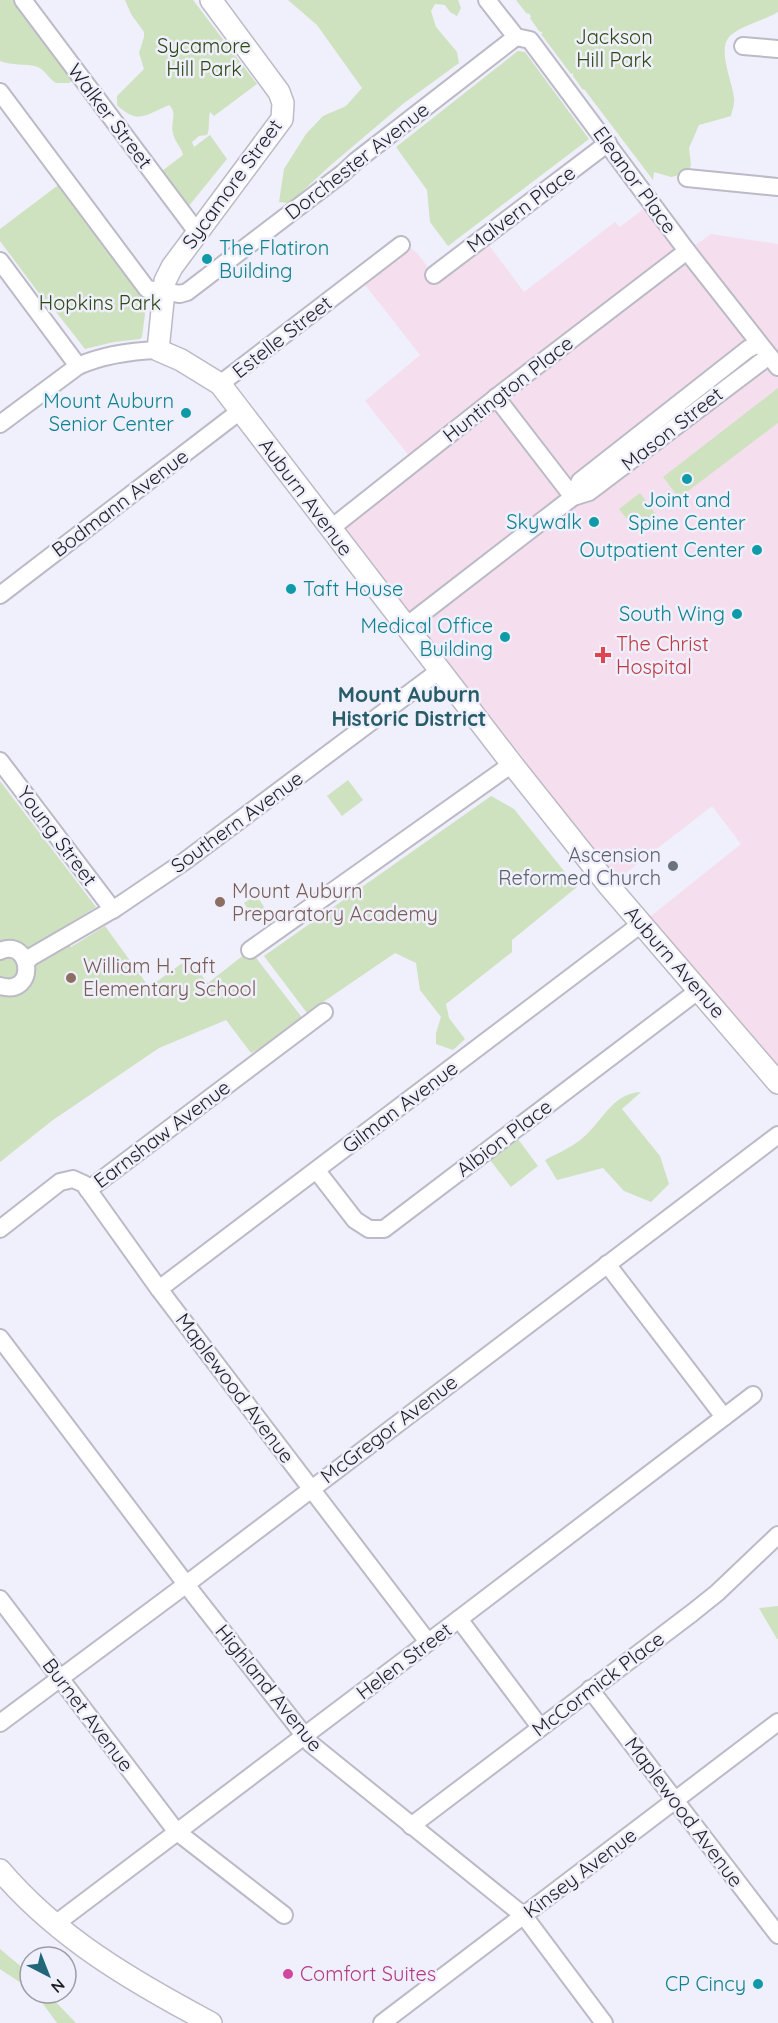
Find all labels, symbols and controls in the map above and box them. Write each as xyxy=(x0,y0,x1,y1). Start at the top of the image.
park label: Jackson Hill Park xyxy=(575,24,653,72)
park label: Sycamore Hill Park xyxy=(157,33,251,81)
street label: Walker Street xyxy=(63,58,158,173)
street label: Dorchester Avenue xyxy=(280,97,434,225)
street label: Sycamore Street xyxy=(176,114,287,253)
street label: Eleanor Place xyxy=(588,121,683,238)
street label: Malvern Place xyxy=(461,160,580,258)
place label: The Flatiron Building xyxy=(219,235,329,283)
marker: The Flatiron Building xyxy=(200,252,214,266)
park label: Hopkins Park xyxy=(39,290,161,315)
street label: Estelle Street xyxy=(227,290,337,383)
street label: Huntington Place xyxy=(438,330,578,447)
street label: Mason Street xyxy=(616,381,728,476)
place label: Mount Auburn Senior Center xyxy=(43,388,174,436)
marker: Mount Auburn Senior Center xyxy=(179,406,193,420)
street label: Auburn Avenue xyxy=(254,433,359,560)
street label: Bodmann Avenue xyxy=(46,443,193,562)
marker: Joint and Spine Center xyxy=(680,472,694,486)
place label: Joint and Spine Center xyxy=(628,487,746,535)
place label: Skywalk xyxy=(506,509,582,534)
marker: Skywalk xyxy=(587,515,601,529)
place label: Outpatient Center xyxy=(580,537,745,562)
marker: Outpatient Center xyxy=(750,543,764,557)
place label: Taft House xyxy=(303,576,403,601)
marker: Taft House xyxy=(284,582,298,596)
place label: South Wing xyxy=(619,601,725,626)
marker: South Wing xyxy=(730,607,744,621)
place label: Medical Office Building xyxy=(361,613,493,661)
marker: Medical Office Building xyxy=(498,630,512,644)
place label: The Christ Hospital xyxy=(616,631,709,679)
marker: The Christ Hospital xyxy=(594,646,612,664)
district label: Mount Auburn Historic District xyxy=(332,681,486,731)
street label: Southern Avenue xyxy=(166,765,308,878)
street label: Young Street xyxy=(12,781,103,891)
place label: Ascension Reformed Church xyxy=(498,842,661,890)
marker: Ascension Reformed Church xyxy=(666,859,680,873)
place label: Mount Auburn Preparatory Academy xyxy=(232,878,438,926)
marker: Mount Auburn Preparatory Academy xyxy=(213,895,227,909)
street label: Auburn Avenue xyxy=(620,900,731,1023)
place label: William H. Taft Elementary School xyxy=(83,953,256,1001)
marker: William H. Taft Elementary School xyxy=(64,971,78,985)
street label: Gilman Avenue xyxy=(337,1055,463,1158)
street label: Earnshaw Avenue xyxy=(89,1074,235,1193)
street label: Albion Place xyxy=(451,1094,556,1182)
street label: Maplewood Avenue xyxy=(171,1308,300,1468)
street label: McGregor Avenue xyxy=(315,1369,462,1488)
street label: Helen Street xyxy=(351,1616,457,1705)
street label: Highland Avenue xyxy=(210,1619,328,1756)
street label: McCormick Place xyxy=(527,1626,669,1741)
street label: Burnet Avenue xyxy=(38,1653,139,1776)
street label: Maplewood Avenue xyxy=(620,1732,749,1892)
street label: Kinsey Avenue xyxy=(518,1822,641,1923)
north arrow xyxy=(18,1945,78,2005)
place label: Comfort Suites xyxy=(300,1961,436,1986)
marker: Comfort Suites xyxy=(281,1967,295,1981)
place label: CP Cincy xyxy=(665,1971,746,1996)
text: N xyxy=(47,1975,69,1998)
marker: CP Cincy xyxy=(751,1977,765,1991)

